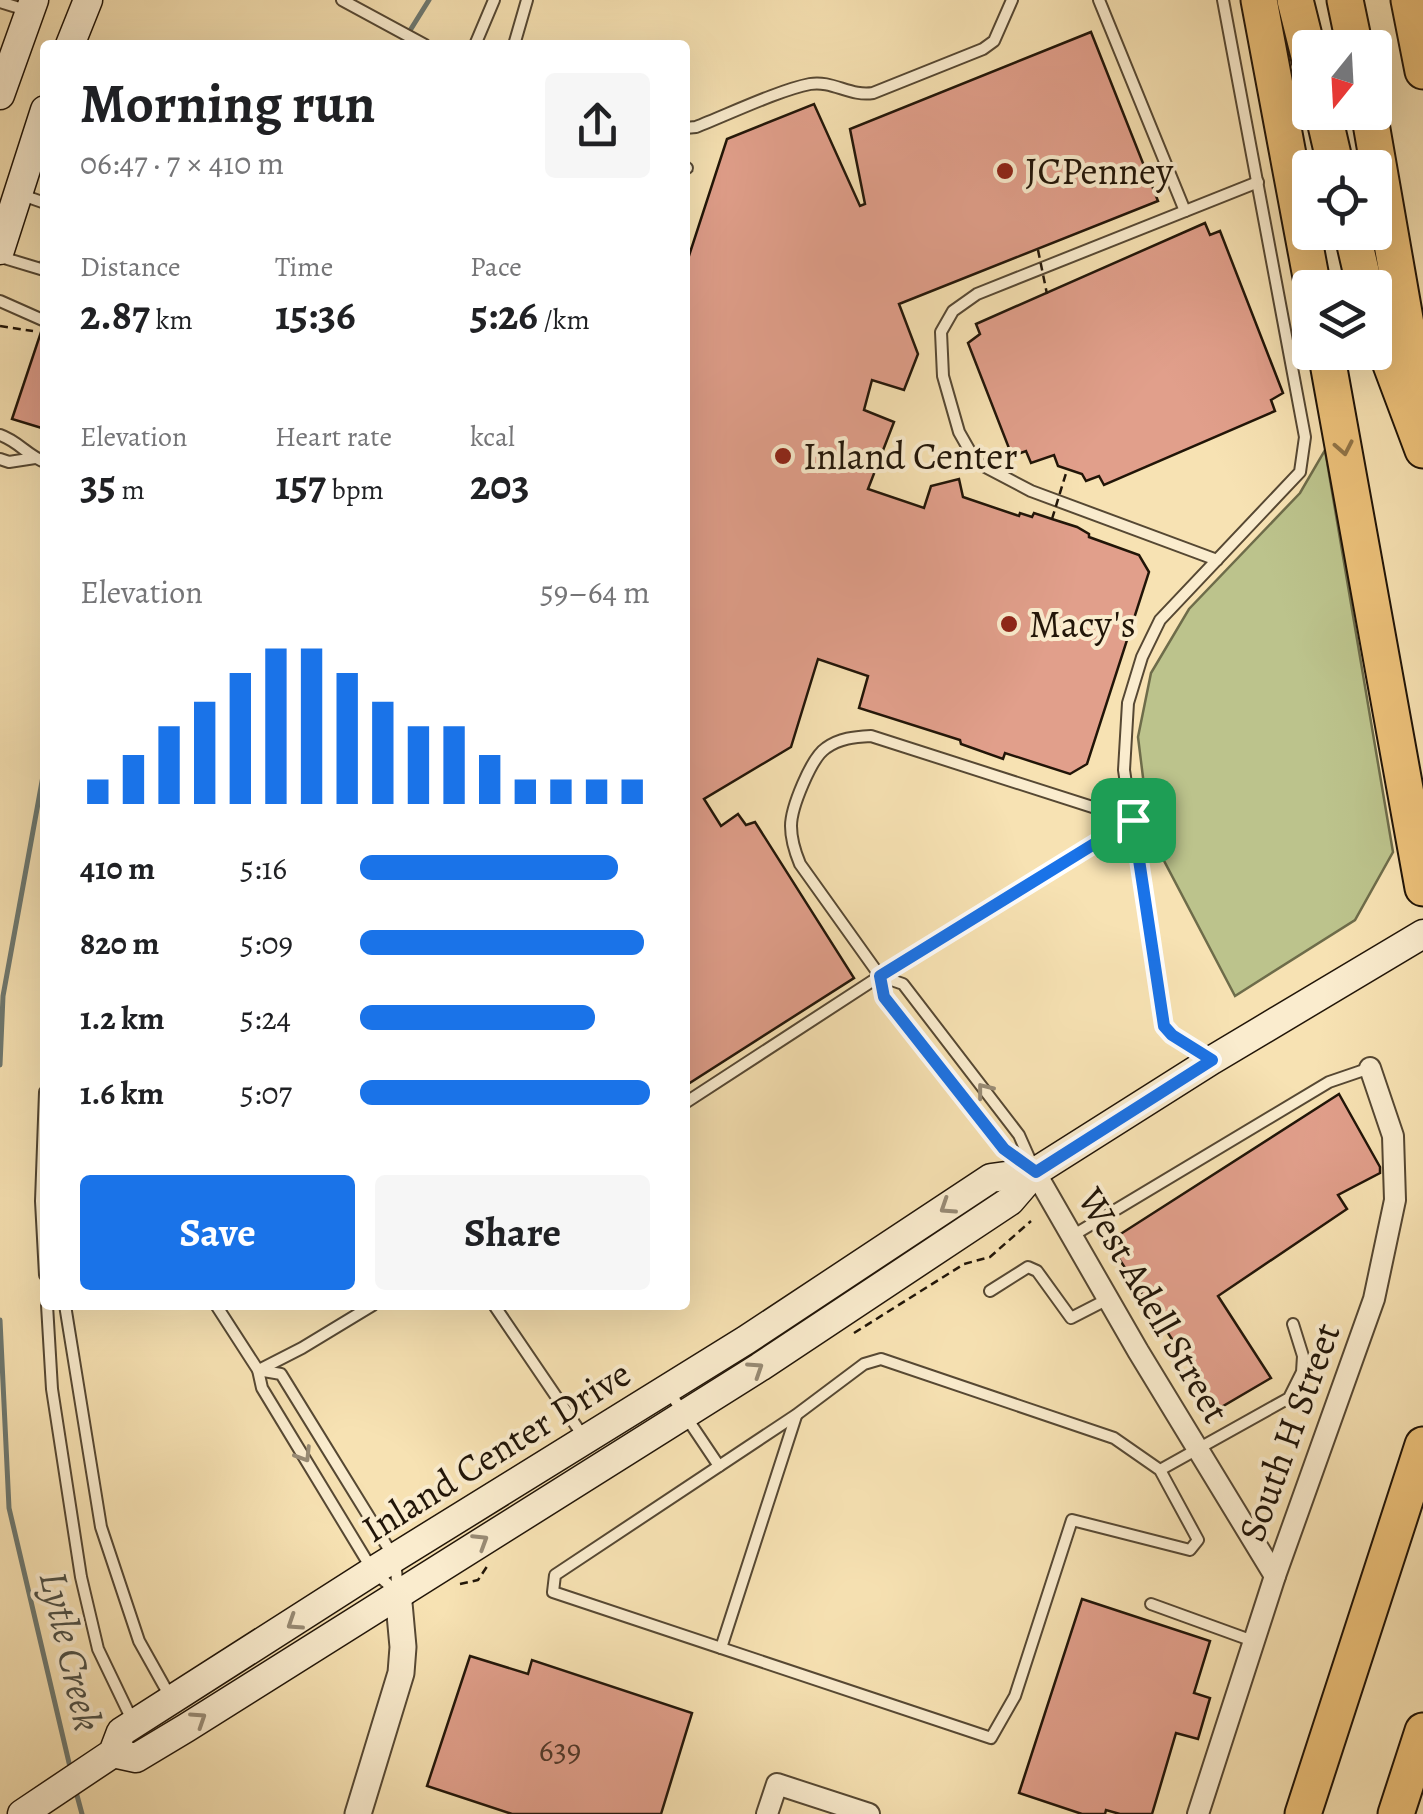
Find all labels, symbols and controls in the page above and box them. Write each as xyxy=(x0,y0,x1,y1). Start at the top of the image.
north arrow xyxy=(1292,30,1392,130)
map controls xyxy=(1292,30,1392,370)
text: Morning run xyxy=(80,66,375,141)
button: share xyxy=(545,73,650,178)
text: 06:47 · 7 × 410 m xyxy=(80,141,284,185)
place label: JCPenney xyxy=(1025,145,1174,197)
button: locate xyxy=(1292,150,1392,250)
marker: JCPenney xyxy=(994,160,1016,182)
text: Distance xyxy=(80,248,180,286)
text: Time xyxy=(275,248,333,286)
text: Pace xyxy=(470,248,522,286)
button: layers xyxy=(1292,270,1392,370)
text: 2.87 xyxy=(80,286,150,343)
text: 15:36 xyxy=(275,286,356,343)
text: 5:26 xyxy=(470,286,538,343)
text: km xyxy=(150,301,193,339)
text: /km xyxy=(538,301,590,339)
text: Elevation xyxy=(80,418,187,456)
text: Heart rate xyxy=(275,418,392,456)
text: kcal xyxy=(470,418,515,456)
place label: Inland Center xyxy=(803,430,1018,482)
one-way arrow xyxy=(1333,440,1354,456)
marker: Inland Center xyxy=(772,445,794,467)
text: 35 xyxy=(80,456,116,513)
text: 157 xyxy=(275,456,326,513)
text: 203 xyxy=(470,456,529,513)
text: m xyxy=(116,471,145,509)
text: bpm xyxy=(326,471,384,509)
text: Elevation xyxy=(80,570,203,614)
text: 59–64 m xyxy=(540,570,650,614)
place label: Macy's xyxy=(1029,598,1136,650)
marker: Macy's xyxy=(998,613,1020,635)
pin xyxy=(1091,778,1176,863)
icon: arrive xyxy=(1106,793,1161,848)
text: 410 m xyxy=(80,846,155,890)
text: 5:16 xyxy=(240,846,287,890)
text: 820 m xyxy=(80,921,159,965)
text: 5:09 xyxy=(240,921,293,965)
text: 1.2 km xyxy=(80,996,165,1040)
text: 5:24 xyxy=(240,996,291,1040)
text: 1.6 km xyxy=(80,1071,164,1115)
text: 5:07 xyxy=(240,1071,292,1115)
one-way arrow xyxy=(979,1083,996,1101)
button: Save xyxy=(80,1175,355,1290)
button: Share xyxy=(375,1175,650,1290)
street label: West Adell Street xyxy=(1065,1177,1242,1432)
one-way arrow xyxy=(940,1195,958,1214)
street label: South H Street xyxy=(1225,1316,1353,1548)
street label: Inland Center Drive xyxy=(352,1347,640,1555)
one-way arrow xyxy=(746,1362,764,1381)
one-way arrow xyxy=(292,1444,311,1462)
one-way arrow xyxy=(470,1534,488,1553)
water label: Lytle Creek xyxy=(26,1566,116,1736)
one-way arrow xyxy=(287,1610,305,1629)
one-way arrow xyxy=(189,1713,207,1732)
house number: 639 xyxy=(539,1728,581,1772)

